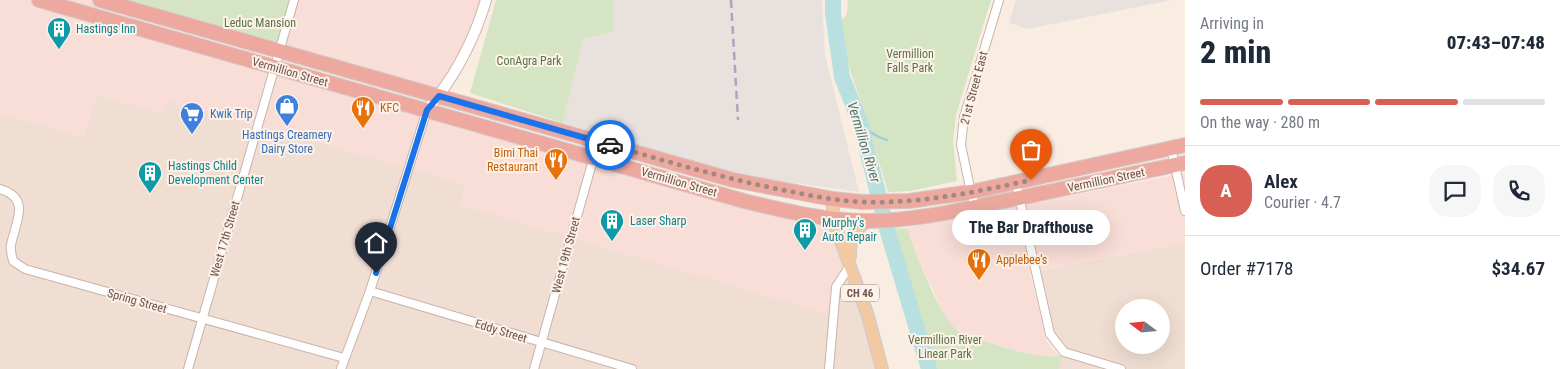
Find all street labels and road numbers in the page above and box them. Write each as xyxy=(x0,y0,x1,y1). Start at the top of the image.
street label: 21st Street East xyxy=(958,49,991,126)
street label: Vermillion Street xyxy=(250,54,330,90)
street label: Vermillion Street xyxy=(639,164,719,200)
street label: Vermillion Street xyxy=(1066,165,1146,195)
street label: West 17th Street xyxy=(207,199,243,279)
street label: West 19th Street xyxy=(549,215,583,295)
road number: CH 46 xyxy=(841,284,879,302)
street label: Spring Street xyxy=(106,286,169,316)
street label: Eddy Street xyxy=(473,316,529,346)

